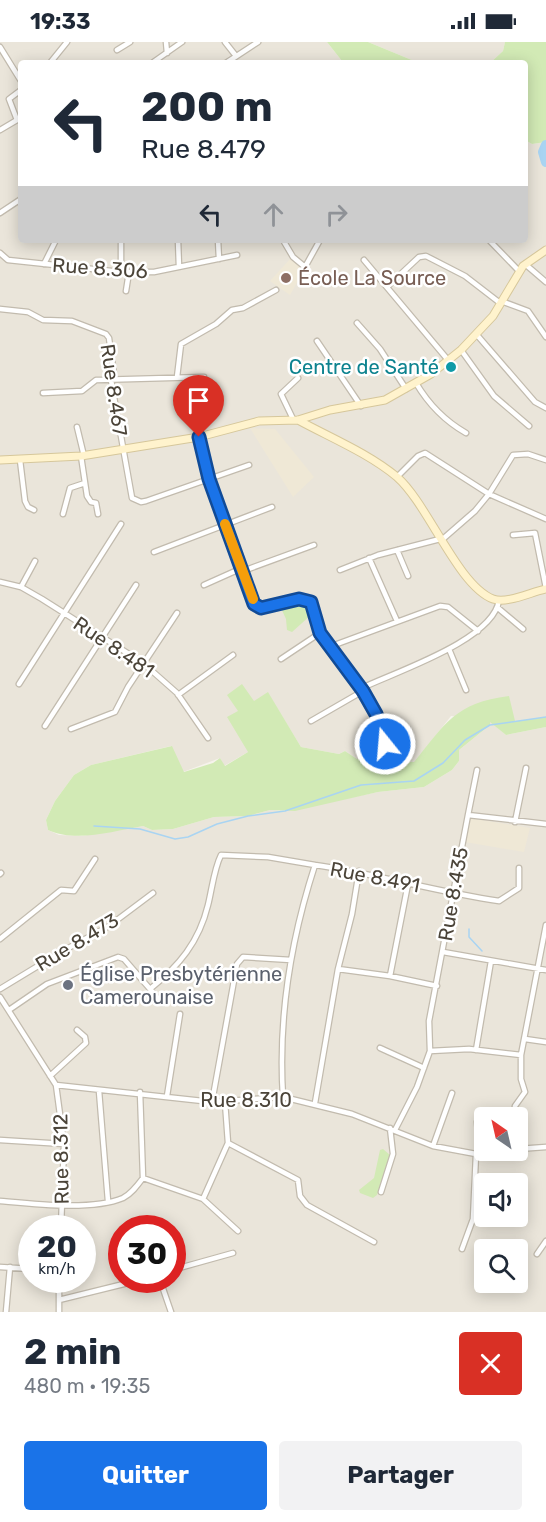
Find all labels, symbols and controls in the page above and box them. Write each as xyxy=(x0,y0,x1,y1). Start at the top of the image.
text: 19:33 xyxy=(30,8,90,35)
text: 200 m xyxy=(141,82,273,132)
icon: left xyxy=(42,84,120,162)
text: Rue 8.479 xyxy=(141,133,266,165)
icon: left xyxy=(194,198,227,231)
icon: ahead xyxy=(257,198,290,231)
icon: right xyxy=(320,198,353,231)
street label: Rue 8.306 xyxy=(51,253,149,283)
place label: École La Source xyxy=(298,266,446,290)
marker: École La Source xyxy=(279,271,293,285)
street label: Rue 8.467 xyxy=(96,342,132,438)
place label: Centre de Santé xyxy=(289,355,439,379)
marker: Centre de Santé xyxy=(444,360,458,374)
pin xyxy=(173,375,224,437)
icon: arrive xyxy=(182,384,215,417)
street label: Rue 8.481 xyxy=(69,611,159,683)
position arrow xyxy=(353,712,417,776)
street label: Rue 8.435 xyxy=(433,845,473,943)
street label: Rue 8.491 xyxy=(328,857,422,897)
street label: Rue 8.473 xyxy=(31,908,123,976)
place label: Église Presbytérienne Camerounaise xyxy=(80,962,282,1009)
marker: Église Presbytérienne Camerounaise xyxy=(61,978,75,992)
street label: Rue 8.310 xyxy=(200,1088,292,1112)
north arrow xyxy=(474,1107,528,1161)
map controls xyxy=(474,1107,528,1293)
street label: Rue 8.312 xyxy=(48,1113,74,1205)
button: sound xyxy=(474,1173,528,1227)
speed limit sign: 30 xyxy=(108,1215,186,1293)
text: 20 xyxy=(37,1229,77,1265)
button: search xyxy=(474,1239,528,1293)
text: km/h xyxy=(38,1260,76,1278)
text: 2 min xyxy=(24,1330,122,1373)
button: close xyxy=(459,1332,522,1395)
text: 480 m · 19:35 xyxy=(24,1374,150,1398)
button: Quitter xyxy=(24,1441,267,1510)
button: Partager xyxy=(279,1441,522,1510)

